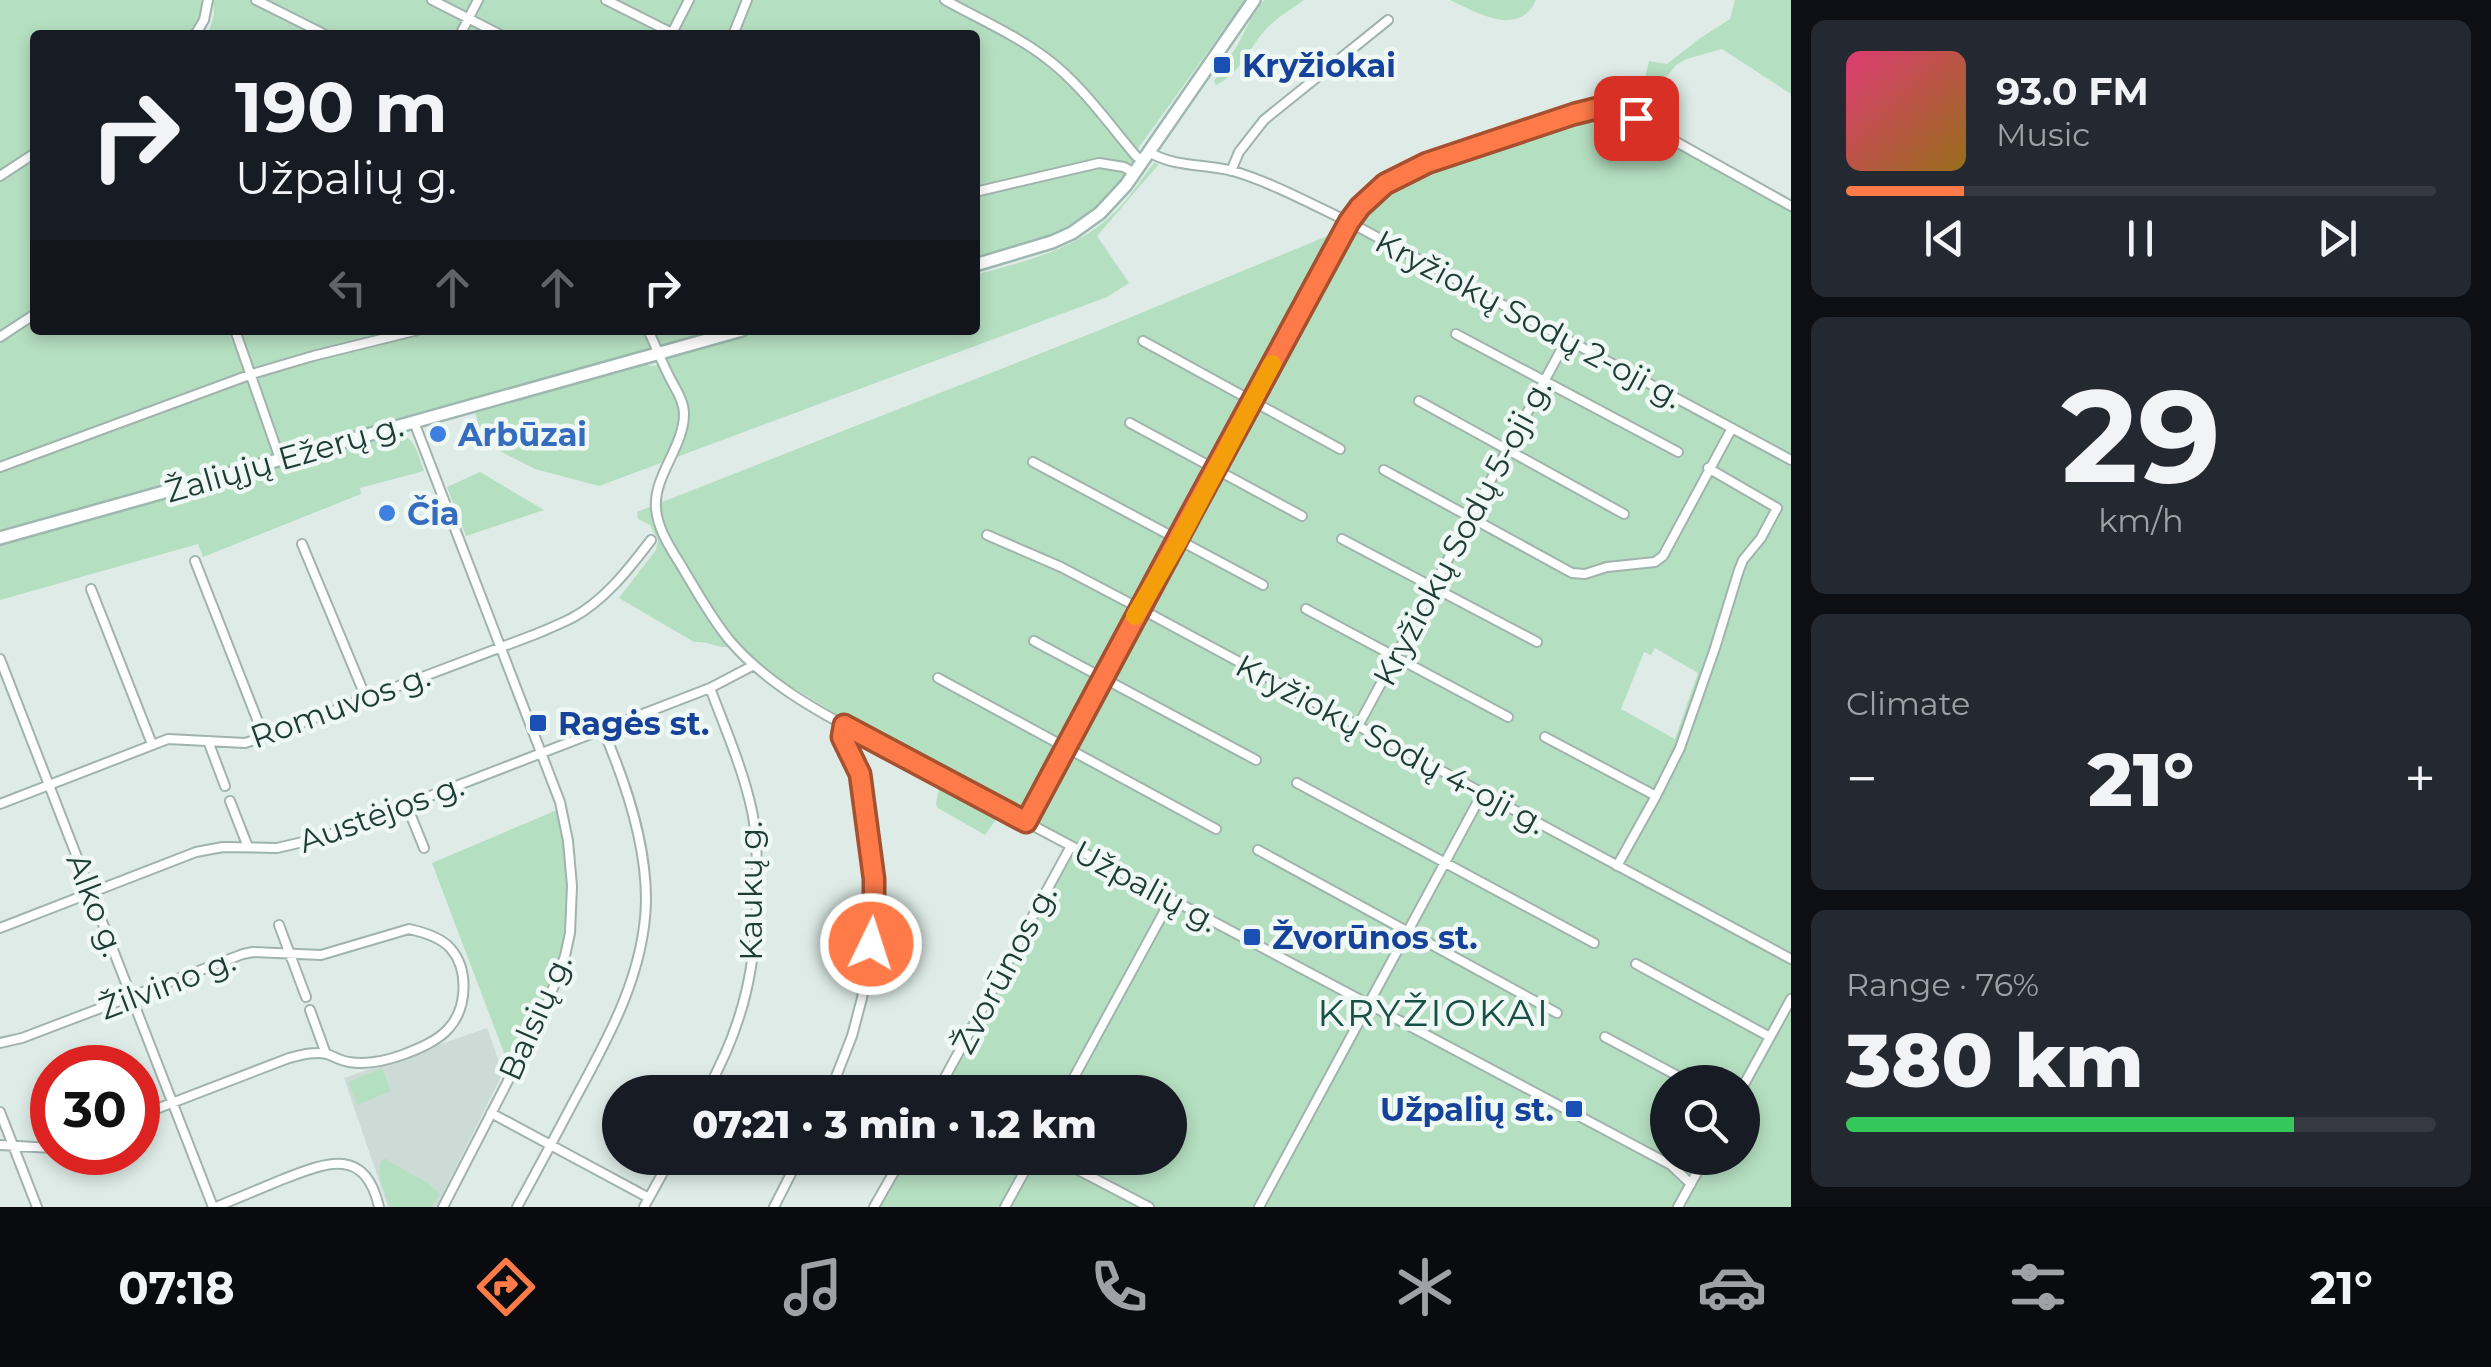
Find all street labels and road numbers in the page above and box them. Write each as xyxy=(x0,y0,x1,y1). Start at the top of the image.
street label: Kryžiokų Sodų 2-oji g. xyxy=(1369,221,1689,417)
street label: Kryžiokų Sodų 5-oji g. xyxy=(1364,372,1560,692)
street label: Žaliųjų Ežerų g. xyxy=(161,405,407,511)
street label: Kryžiokų Sodų 4-oji g. xyxy=(1229,646,1553,842)
street label: Romuvos g. xyxy=(245,655,435,757)
street label: Austėjos g. xyxy=(293,765,469,861)
street label: Kaukų g. xyxy=(731,821,770,961)
street label: Užpalių g. xyxy=(1067,832,1225,940)
street label: Alko g. xyxy=(59,848,133,962)
street label: Žvorūnos g. xyxy=(943,878,1065,1060)
street label: Žilvino g. xyxy=(93,940,241,1028)
street label: Balsių g. xyxy=(490,948,580,1086)

